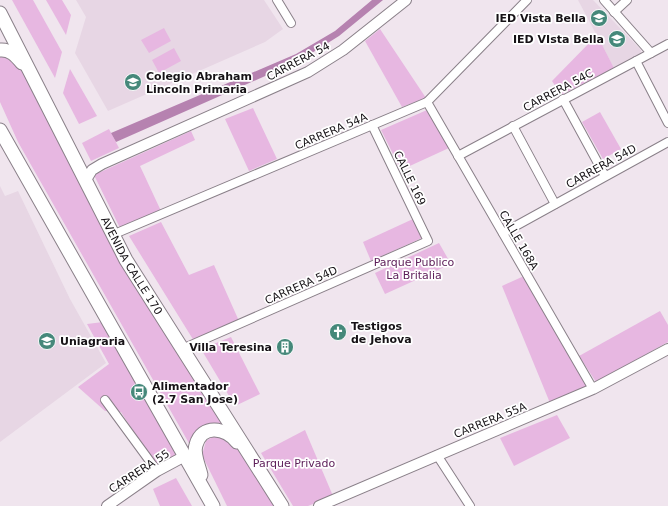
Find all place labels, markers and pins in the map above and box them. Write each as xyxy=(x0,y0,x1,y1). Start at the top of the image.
school or university icon: IED Vista Bella xyxy=(589,8,609,28)
place label: IED Vista Bella xyxy=(495,12,586,25)
school or university icon: IED VIsta Bella xyxy=(607,29,627,49)
place label: IED VIsta Bella xyxy=(513,33,604,46)
place label: Colegio Abraham Lincoln Primaria xyxy=(146,70,252,96)
school or university icon: Colegio Abraham Lincoln Primaria xyxy=(123,72,143,92)
place label: Testigos de Jehova xyxy=(351,320,412,346)
church icon: Testigos de Jehova xyxy=(328,322,348,342)
school or university icon: Uniagraria xyxy=(37,331,57,351)
place label: Uniagraria xyxy=(60,335,125,348)
building icon: Villa Teresina xyxy=(275,337,295,357)
place label: Villa Teresina xyxy=(189,341,272,354)
place label: Alimentador (2.7 San Jose) xyxy=(152,380,238,406)
bus stop icon: Alimentador (2.7 San Jose) xyxy=(129,382,149,402)

